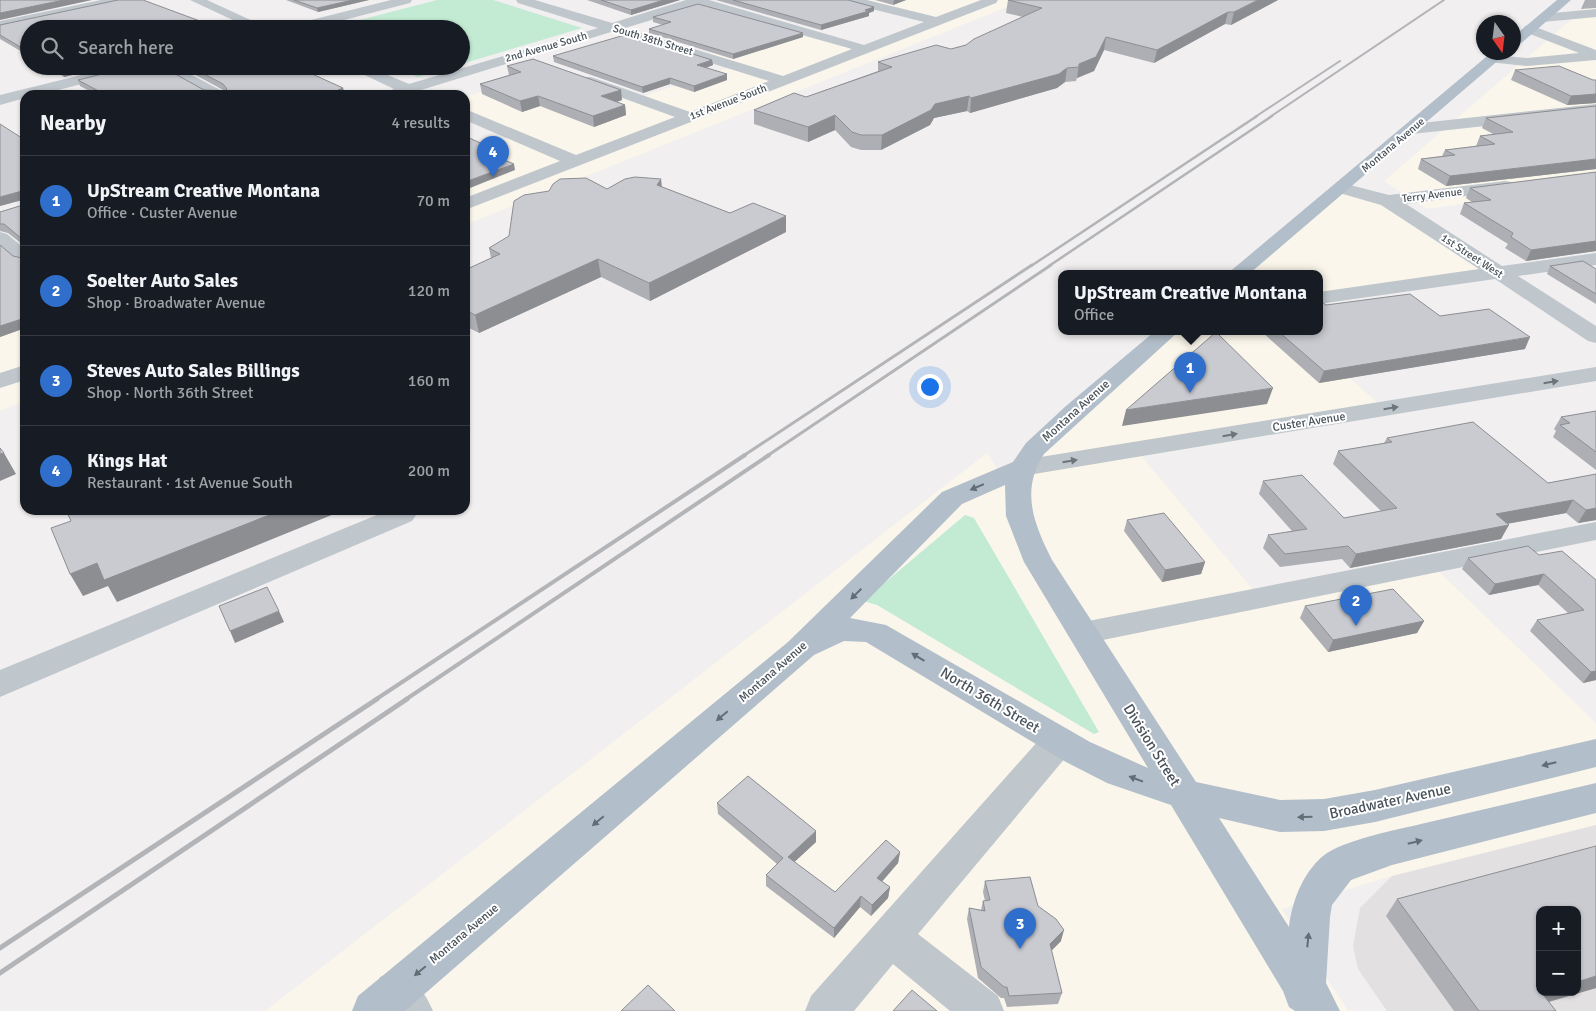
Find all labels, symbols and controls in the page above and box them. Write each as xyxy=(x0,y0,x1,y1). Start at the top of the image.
north arrow xyxy=(1476,15,1521,60)
search box xyxy=(20,20,470,75)
street label: South 38th Street xyxy=(611,22,695,58)
street label: 2nd Avenue South xyxy=(503,29,589,65)
icon: search xyxy=(38,34,66,62)
text: Search here xyxy=(78,36,174,60)
street label: 1st Avenue South xyxy=(688,81,768,123)
text: Nearby xyxy=(40,110,106,136)
text: 4 results xyxy=(391,113,450,133)
street label: Montana Avenue xyxy=(1359,115,1427,175)
pin: 4 xyxy=(477,136,509,177)
text: UpStream Creative Montana xyxy=(87,179,320,203)
street label: Terry Avenue xyxy=(1401,185,1463,205)
text: 1 xyxy=(52,191,60,211)
text: 70 m xyxy=(416,191,450,211)
text: Office · Custer Avenue xyxy=(87,203,237,223)
street label: 1st Street West xyxy=(1439,231,1506,281)
text: Soelter Auto Sales xyxy=(87,269,238,293)
popup xyxy=(1058,270,1323,335)
text: 2 xyxy=(52,281,60,301)
text: 120 m xyxy=(408,281,450,301)
text: UpStream Creative Montana xyxy=(1074,281,1307,305)
text: Shop · Broadwater Avenue xyxy=(87,293,265,313)
text: Office xyxy=(1074,305,1114,325)
pin: 1 xyxy=(1174,352,1206,393)
text: Steves Auto Sales Billings xyxy=(87,359,300,383)
text: 3 xyxy=(52,371,60,391)
text: 160 m xyxy=(408,371,450,391)
your location xyxy=(917,374,943,400)
street label: Montana Avenue xyxy=(1039,377,1113,445)
one-way arrow xyxy=(1543,377,1559,385)
text: Shop · North 36th Street xyxy=(87,383,253,403)
one-way arrow xyxy=(1383,404,1399,412)
street label: Custer Avenue xyxy=(1271,409,1347,435)
one-way arrow xyxy=(1223,430,1239,438)
text: Kings Hat xyxy=(87,449,167,473)
one-way arrow xyxy=(1062,456,1078,464)
text: 4 xyxy=(52,461,60,481)
text: 200 m xyxy=(408,461,450,481)
text: Restaurant · 1st Avenue South xyxy=(87,473,293,493)
one-way arrow xyxy=(970,484,984,492)
pin: 2 xyxy=(1340,585,1372,626)
one-way arrow xyxy=(850,587,862,599)
street label: Montana Avenue xyxy=(736,638,810,706)
one-way arrow xyxy=(911,653,926,661)
street label: North 36th Street xyxy=(937,663,1043,737)
street label: Division Street xyxy=(1120,701,1184,789)
one-way arrow xyxy=(715,710,728,721)
one-way arrow xyxy=(1541,760,1556,768)
one-way arrow xyxy=(1129,775,1143,783)
street label: Broadwater Avenue xyxy=(1328,779,1452,823)
one-way arrow xyxy=(1296,813,1312,821)
one-way arrow xyxy=(591,815,604,826)
one-way arrow xyxy=(1408,838,1423,846)
street label: Montana Avenue xyxy=(426,901,502,967)
map controls xyxy=(1536,906,1581,996)
button: + xyxy=(1536,906,1581,951)
pin: 3 xyxy=(1004,908,1036,949)
one-way arrow xyxy=(1304,931,1312,947)
button: − xyxy=(1536,951,1581,996)
one-way arrow xyxy=(414,965,426,976)

